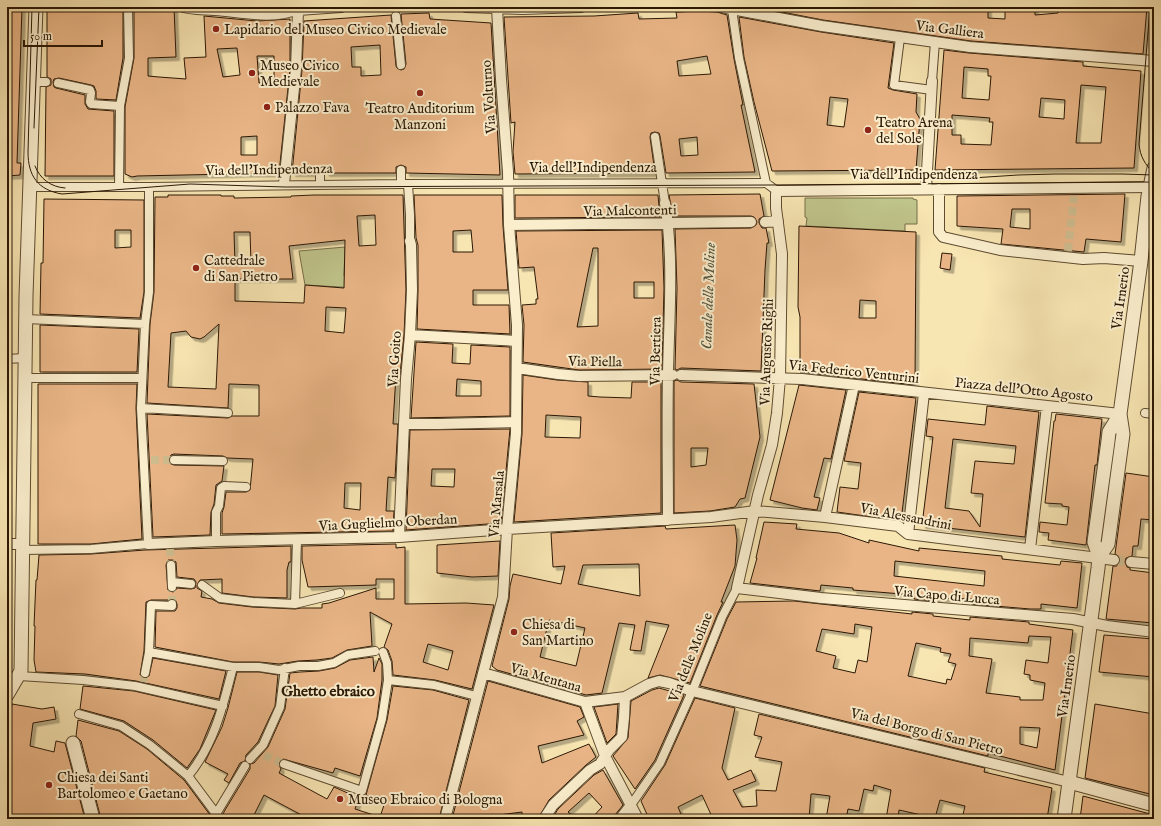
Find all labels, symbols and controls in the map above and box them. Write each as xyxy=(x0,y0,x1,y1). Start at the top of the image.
street label: Via Galliera xyxy=(914,17,986,43)
place label: Lapidario del Museo Civico Medievale xyxy=(224,21,447,39)
scale bar xyxy=(24,22,102,48)
marker: Lapidario del Museo Civico Medievale xyxy=(211,24,221,34)
text: 50 m xyxy=(30,29,52,44)
place label: Museo Civico Medievale xyxy=(260,57,340,91)
street label: Via Volturno xyxy=(477,59,501,135)
marker: Museo Civico Medievale xyxy=(247,68,257,78)
marker: Teatro Auditorium Manzoni xyxy=(415,88,425,98)
place label: Palazzo Fava xyxy=(275,99,350,117)
place label: Teatro Auditorium Manzoni xyxy=(365,100,475,134)
marker: Palazzo Fava xyxy=(262,102,272,112)
place label: Teatro Arena del Sole xyxy=(876,114,953,148)
marker: Teatro Arena del Sole xyxy=(863,125,873,135)
street label: Via dell'Indipendenza xyxy=(528,159,658,177)
street label: Via dell'Indipendenza xyxy=(204,160,334,180)
street label: Via dell'Indipendenza xyxy=(849,166,979,184)
street label: Via Malcontenti xyxy=(582,201,677,221)
water label: Canale delle Moline xyxy=(697,242,720,350)
place label: Cattedrale di San Pietro xyxy=(204,252,278,286)
marker: Cattedrale di San Pietro xyxy=(191,263,201,273)
street label: Via Irnerio xyxy=(1108,265,1134,332)
street label: Via Augusto Righi xyxy=(756,298,778,407)
street label: Via Bertiera xyxy=(646,315,666,387)
street label: Via Goito xyxy=(384,330,406,389)
street label: Via Piella xyxy=(567,353,623,371)
street label: Via Federico Venturini xyxy=(787,356,920,388)
street label: Piazza dell'Otto Agosto xyxy=(954,374,1094,406)
street label: Via Marsala xyxy=(485,469,509,539)
street label: Via Alessandrini xyxy=(858,499,953,535)
street label: Via Guglielmo Oberdan xyxy=(317,510,458,536)
street label: Via Capo di Lucca xyxy=(892,582,1001,610)
street label: Via delle Moline xyxy=(664,609,717,706)
place label: Chiesa di San Martino xyxy=(522,616,594,650)
marker: Chiesa di San Martino xyxy=(509,627,519,637)
street label: Via Irnerio xyxy=(1054,653,1080,720)
street label: Via Mentana xyxy=(507,659,584,697)
district label: Ghetto ebraico xyxy=(281,682,375,701)
street label: Via del Borgo di San Pietro xyxy=(848,704,1005,760)
place label: Chiesa dei Santi Bartolomeo e Gaetano xyxy=(57,769,188,803)
marker: Chiesa dei Santi Bartolomeo e Gaetano xyxy=(44,780,54,790)
place label: Museo Ebraico di Bologna xyxy=(348,791,503,809)
marker: Museo Ebraico di Bologna xyxy=(335,794,345,804)

